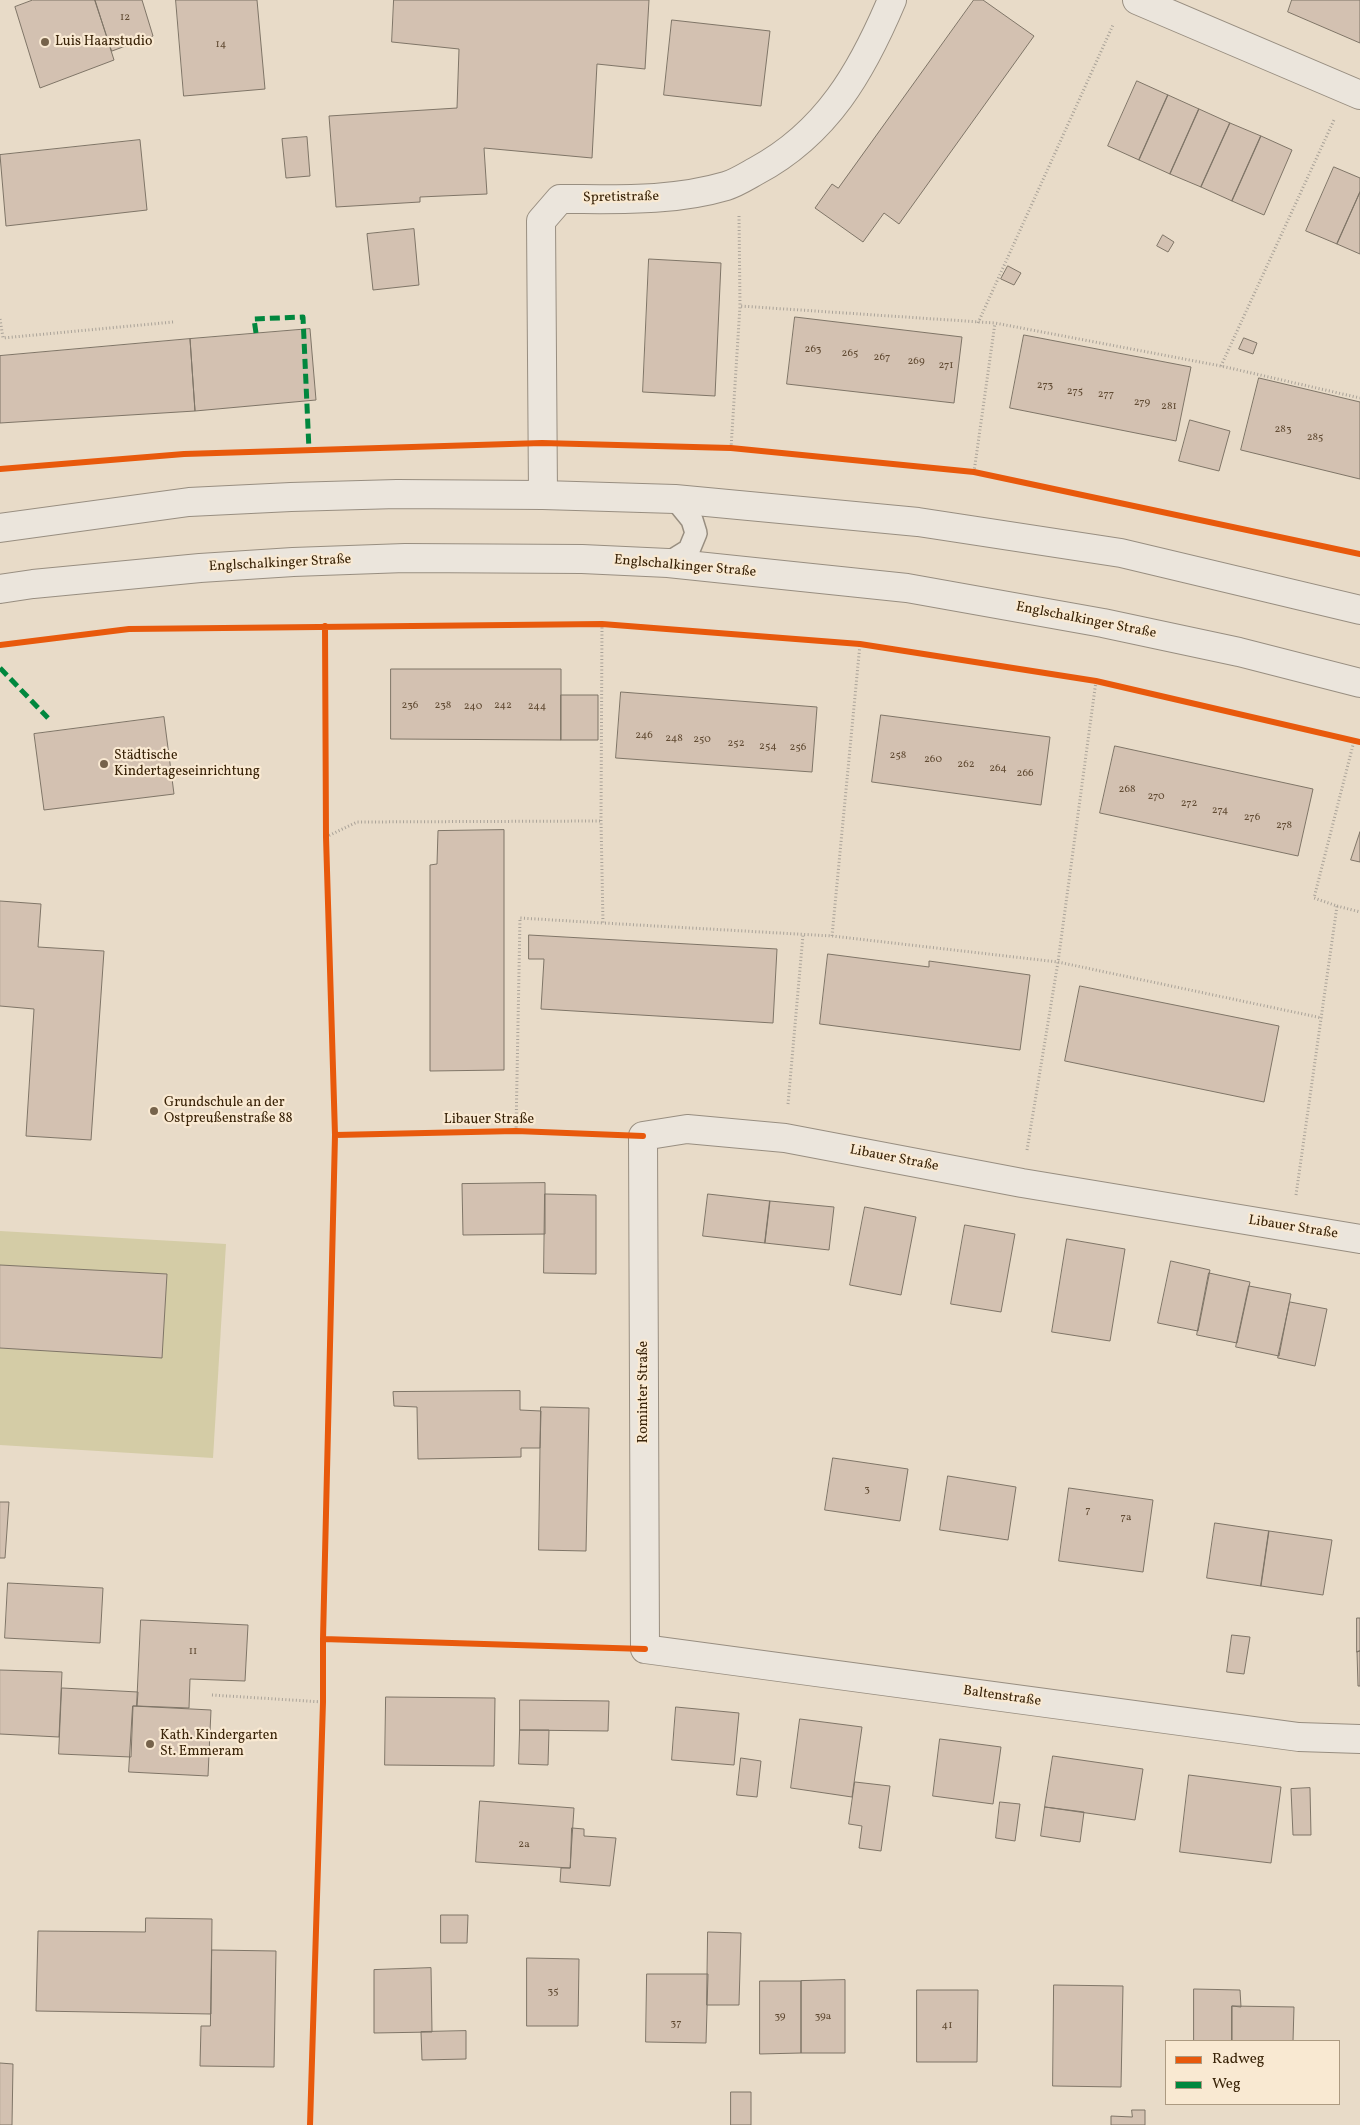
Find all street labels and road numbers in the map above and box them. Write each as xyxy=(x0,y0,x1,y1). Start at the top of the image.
street label: Spretistraße xyxy=(583,189,659,207)
street label: Englschalkinger Straße xyxy=(208,552,352,576)
street label: Englschalkinger Straße xyxy=(613,552,757,582)
street label: Englschalkinger Straße xyxy=(1014,599,1158,643)
street label: Libauer Straße xyxy=(444,1112,534,1128)
street label: Libauer Straße xyxy=(848,1142,940,1176)
street label: Libauer Straße xyxy=(1247,1213,1339,1243)
street label: Rominter Straße xyxy=(636,1341,652,1443)
street label: Baltenstraße xyxy=(962,1683,1042,1711)

